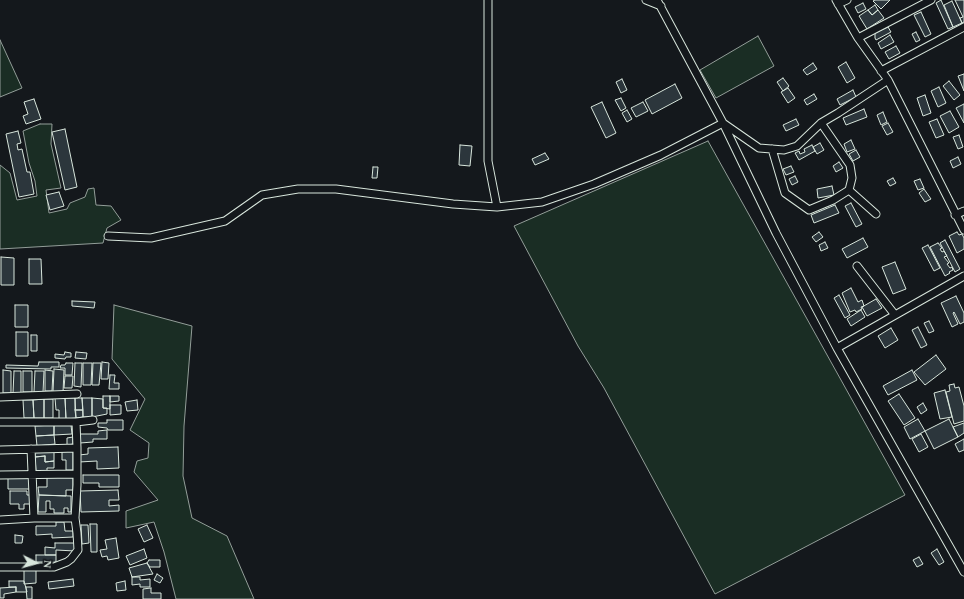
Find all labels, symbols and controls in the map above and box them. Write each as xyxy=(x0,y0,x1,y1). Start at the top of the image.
north arrow xyxy=(16,543,56,583)
text: N xyxy=(42,560,54,569)

